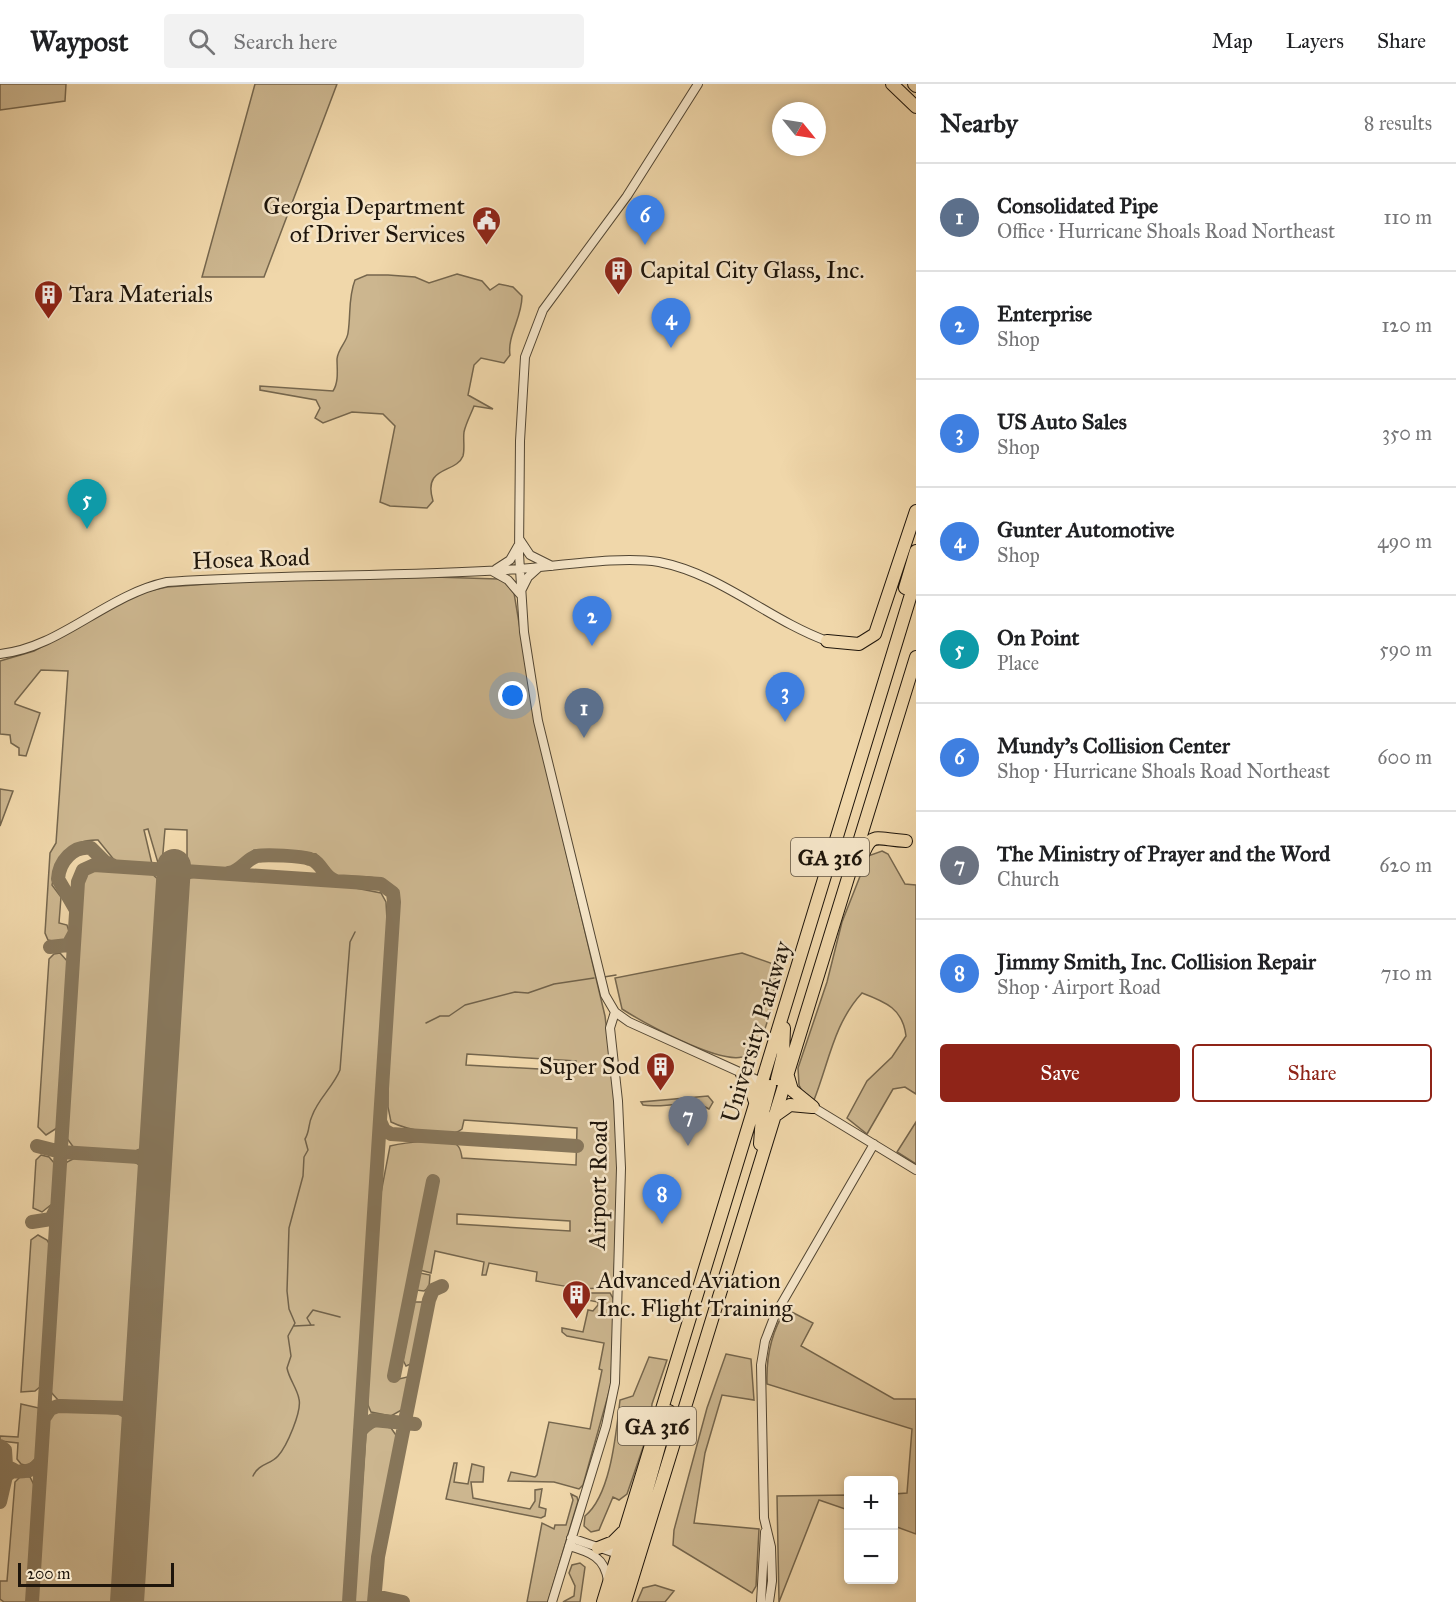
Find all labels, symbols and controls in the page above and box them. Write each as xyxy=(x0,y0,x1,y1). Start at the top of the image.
search box xyxy=(164,14,584,68)
text: Waypost xyxy=(30,24,128,59)
icon: search xyxy=(185,25,218,58)
text: Search here xyxy=(233,28,337,55)
text: Map xyxy=(1212,28,1253,54)
text: Layers xyxy=(1286,28,1344,54)
text: Share xyxy=(1377,28,1426,54)
north arrow xyxy=(772,102,826,156)
text: Nearby xyxy=(940,107,1018,139)
text: 8 results xyxy=(1364,111,1432,135)
place label: Georgia Department of Driver Services xyxy=(263,191,465,249)
text: Consolidated Pipe xyxy=(997,192,1158,219)
pin: 6 xyxy=(626,196,664,245)
public building icon: Georgia Department of Driver Services xyxy=(470,204,502,246)
text: 1 xyxy=(956,205,963,229)
text: 110 m xyxy=(1384,205,1432,229)
text: Office · Hurricane Shoals Road Northeast xyxy=(997,219,1335,243)
building icon: Capital City Glass, Inc. xyxy=(603,254,635,296)
place label: Capital City Glass, Inc. xyxy=(640,255,864,285)
building icon: Tara Materials xyxy=(32,278,64,320)
place label: Tara Materials xyxy=(69,279,213,309)
pin: 4 xyxy=(652,298,690,348)
text: Enterprise xyxy=(997,300,1092,327)
text: 2 xyxy=(955,313,964,337)
text: 120 m xyxy=(1381,313,1432,337)
text: Shop xyxy=(997,327,1040,351)
text: US Auto Sales xyxy=(997,408,1127,435)
text: 3 xyxy=(956,421,964,445)
text: 350 m xyxy=(1382,421,1432,445)
text: Shop xyxy=(997,435,1040,459)
pin: 5 xyxy=(68,480,106,529)
text: Gunter Automotive xyxy=(997,516,1175,543)
text: 4 xyxy=(954,529,965,553)
text: 490 m xyxy=(1377,529,1432,553)
street label: Hosea Road xyxy=(192,542,310,576)
text: Shop xyxy=(997,543,1040,567)
pin: 2 xyxy=(572,596,612,646)
text: On Point xyxy=(997,624,1079,651)
text: 5 xyxy=(955,637,964,661)
text: 590 m xyxy=(1379,637,1432,661)
text: Place xyxy=(997,651,1039,675)
pin: 3 xyxy=(766,672,804,722)
your location xyxy=(498,681,527,710)
pin: 1 xyxy=(564,688,604,738)
text: Mundy's Collision Center xyxy=(997,732,1230,759)
text: 6 xyxy=(954,745,965,769)
text: 600 m xyxy=(1377,745,1432,769)
text: Shop · Hurricane Shoals Road Northeast xyxy=(997,759,1330,783)
road number: GA 316 xyxy=(791,838,869,876)
text: The Ministry of Prayer and the Word xyxy=(997,840,1330,867)
text: 7 xyxy=(954,853,965,877)
text: 620 m xyxy=(1379,853,1432,877)
text: Church xyxy=(997,867,1059,891)
street label: University Parkway xyxy=(714,937,798,1126)
text: Jimmy Smith, Inc. Collision Repair xyxy=(997,948,1316,975)
text: 8 xyxy=(954,961,965,985)
text: 710 m xyxy=(1381,961,1432,985)
text: Shop · Airport Road xyxy=(997,975,1161,999)
button: Save xyxy=(940,1044,1180,1102)
button: Share xyxy=(1192,1044,1432,1102)
building icon: Super Sod xyxy=(645,1050,677,1092)
place label: Super Sod xyxy=(539,1051,640,1081)
pin: 7 xyxy=(668,1096,708,1146)
street label: Airport Road xyxy=(582,1120,614,1251)
pin: 8 xyxy=(642,1174,682,1224)
place label: Advanced Aviation Inc. Flight Training xyxy=(596,1265,794,1323)
building icon: Advanced Aviation Inc. Flight Training xyxy=(560,1278,592,1320)
road number: GA 316 xyxy=(618,1407,696,1445)
map controls xyxy=(844,1476,898,1584)
button: + xyxy=(844,1476,898,1530)
button: − xyxy=(844,1530,898,1584)
scale bar xyxy=(18,1560,174,1588)
text: 200 m xyxy=(27,1564,70,1583)

